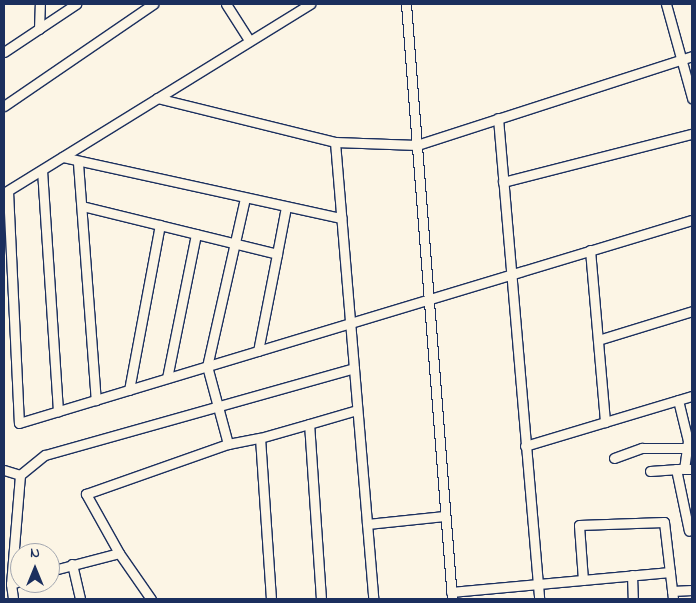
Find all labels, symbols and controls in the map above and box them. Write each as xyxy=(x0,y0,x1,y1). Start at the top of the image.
north arrow xyxy=(10,543,60,593)
text: N xyxy=(30,543,40,564)

